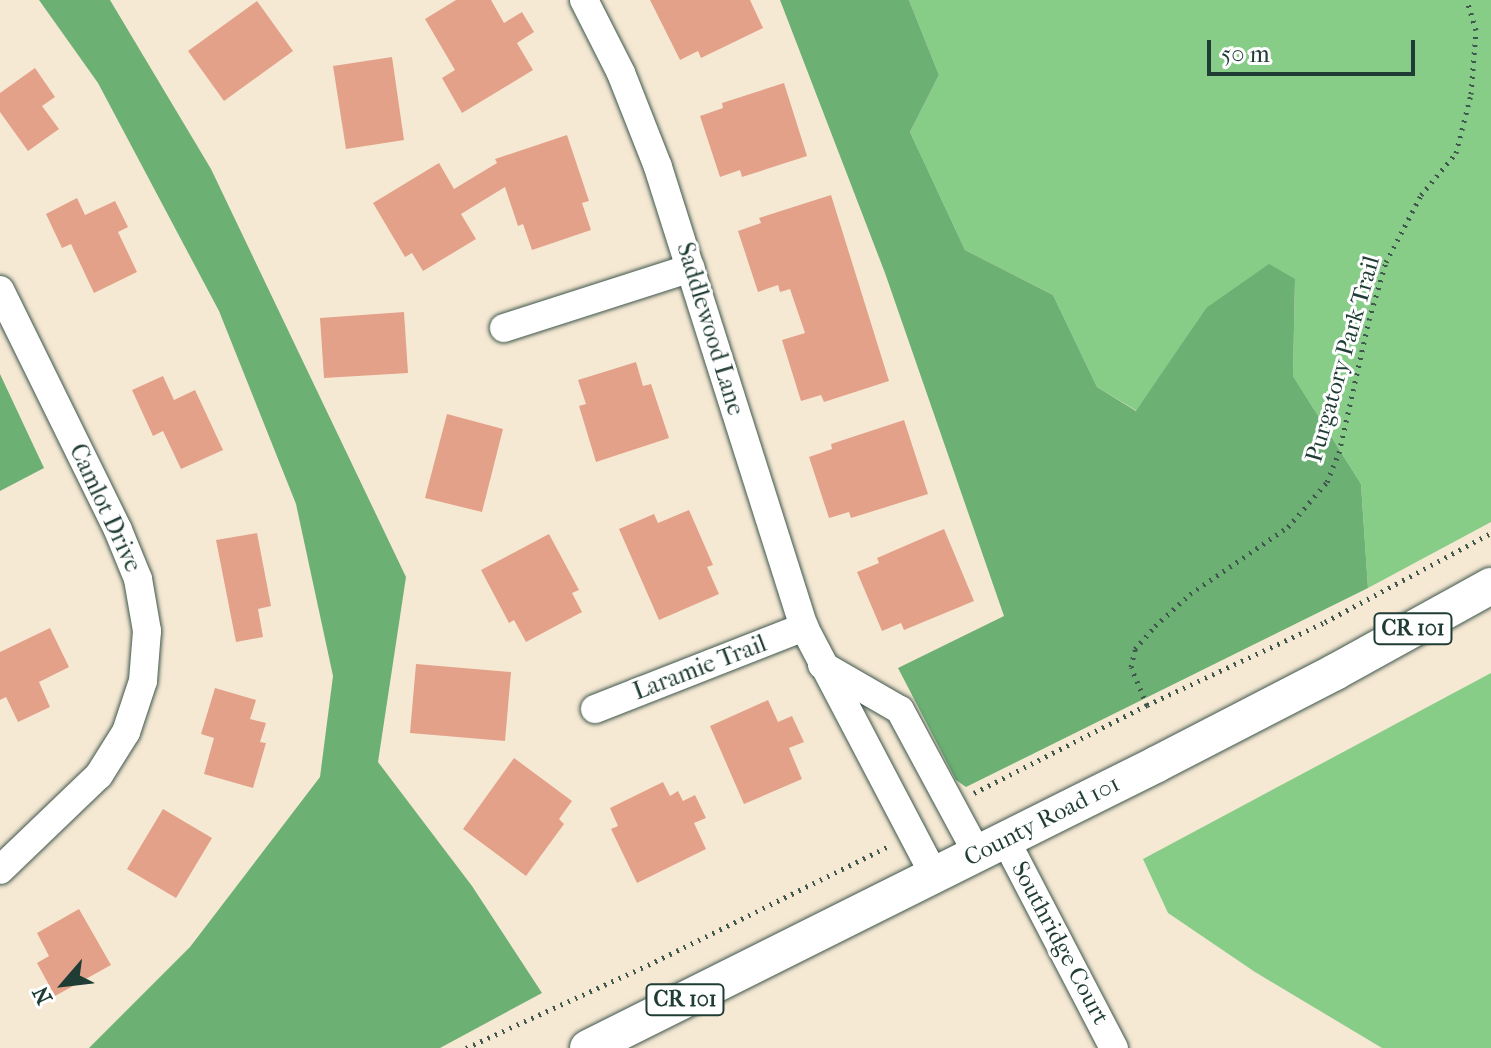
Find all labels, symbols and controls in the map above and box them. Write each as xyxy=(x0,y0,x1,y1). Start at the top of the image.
scale bar xyxy=(1211,24,1419,74)
text: 50 m xyxy=(1221,40,1270,68)
street label: Saddlewood Lane xyxy=(670,239,750,419)
street label: Purgatory Park Trail xyxy=(1300,253,1386,465)
street label: Camlot Drive xyxy=(63,439,147,577)
road number: CR 101 xyxy=(1373,611,1453,647)
street label: Laramie Trail xyxy=(629,629,771,707)
street label: County Road 101 xyxy=(959,769,1125,873)
street label: Southridge Court xyxy=(1005,857,1115,1029)
north arrow xyxy=(24,944,104,1024)
text: N xyxy=(27,982,58,1009)
road number: CR 101 xyxy=(645,982,725,1018)

